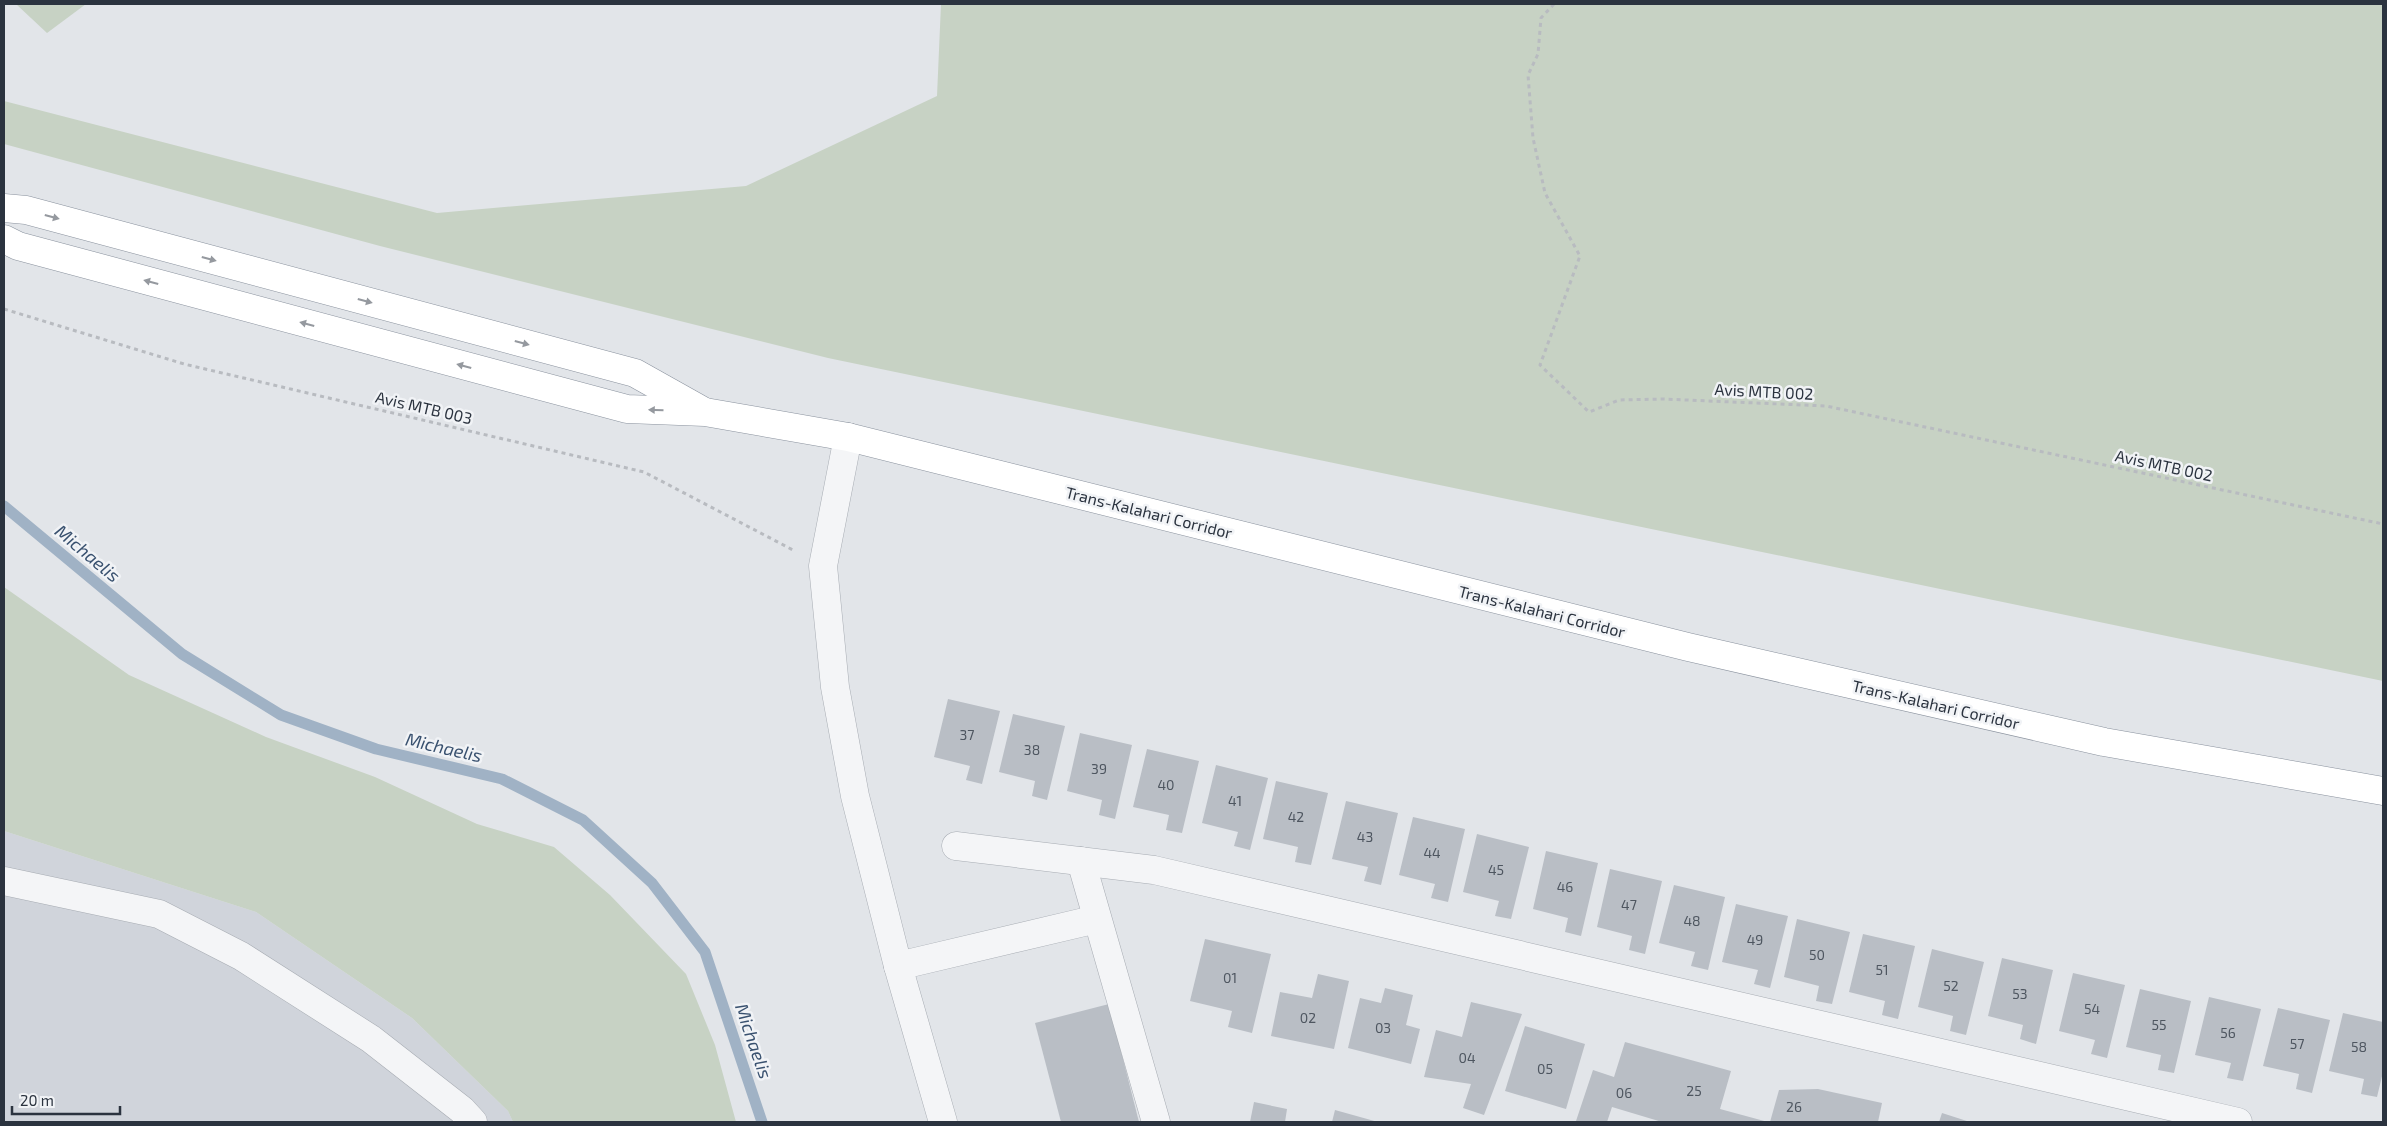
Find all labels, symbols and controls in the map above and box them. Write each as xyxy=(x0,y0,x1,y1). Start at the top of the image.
one-way arrow xyxy=(44,213,59,221)
one-way arrow xyxy=(201,255,216,263)
one-way arrow xyxy=(143,277,158,285)
one-way arrow xyxy=(358,297,373,305)
one-way arrow xyxy=(300,319,315,327)
one-way arrow xyxy=(515,339,530,347)
one-way arrow xyxy=(457,361,472,369)
street label: Avis MTB 002 xyxy=(1714,379,1814,403)
street label: Avis MTB 003 xyxy=(374,387,474,427)
one-way arrow xyxy=(648,406,664,414)
street label: Avis MTB 002 xyxy=(2114,445,2214,485)
street label: Trans-Kalahari Corridor xyxy=(1064,482,1235,542)
water label: Michaelis xyxy=(51,519,125,587)
street label: Trans-Kalahari Corridor xyxy=(1457,581,1628,641)
street label: Trans-Kalahari Corridor xyxy=(1851,675,2022,733)
house number: 37 xyxy=(960,726,974,743)
water label: Michaelis xyxy=(403,727,485,767)
house number: 38 xyxy=(1024,741,1040,758)
house number: 39 xyxy=(1091,760,1107,777)
house number: 40 xyxy=(1157,776,1175,793)
house number: 41 xyxy=(1228,792,1242,809)
house number: 42 xyxy=(1288,808,1304,825)
house number: 43 xyxy=(1357,828,1373,845)
house number: 44 xyxy=(1423,844,1441,861)
house number: 45 xyxy=(1488,861,1504,878)
house number: 46 xyxy=(1557,878,1573,895)
house number: 47 xyxy=(1621,896,1637,913)
house number: 48 xyxy=(1683,912,1701,929)
house number: 49 xyxy=(1747,931,1763,948)
house number: 50 xyxy=(1809,946,1825,963)
house number: 51 xyxy=(1875,961,1889,978)
house number: 01 xyxy=(1223,969,1237,986)
house number: 52 xyxy=(1943,977,1959,994)
house number: 53 xyxy=(2012,985,2028,1002)
water label: Michaelis xyxy=(731,1000,777,1082)
house number: 54 xyxy=(2084,1000,2100,1017)
house number: 02 xyxy=(1300,1009,1316,1026)
house number: 55 xyxy=(2151,1016,2167,1033)
house number: 03 xyxy=(1375,1019,1391,1036)
house number: 56 xyxy=(2220,1024,2236,1041)
house number: 57 xyxy=(2290,1035,2304,1052)
house number: 58 xyxy=(2351,1038,2367,1055)
house number: 04 xyxy=(1458,1049,1476,1066)
house number: 05 xyxy=(1537,1060,1553,1077)
house number: 25 xyxy=(1686,1082,1702,1099)
scale bar xyxy=(12,1084,120,1116)
house number: 06 xyxy=(1616,1084,1632,1101)
text: 20 m xyxy=(20,1091,54,1109)
house number: 26 xyxy=(1786,1098,1802,1115)

